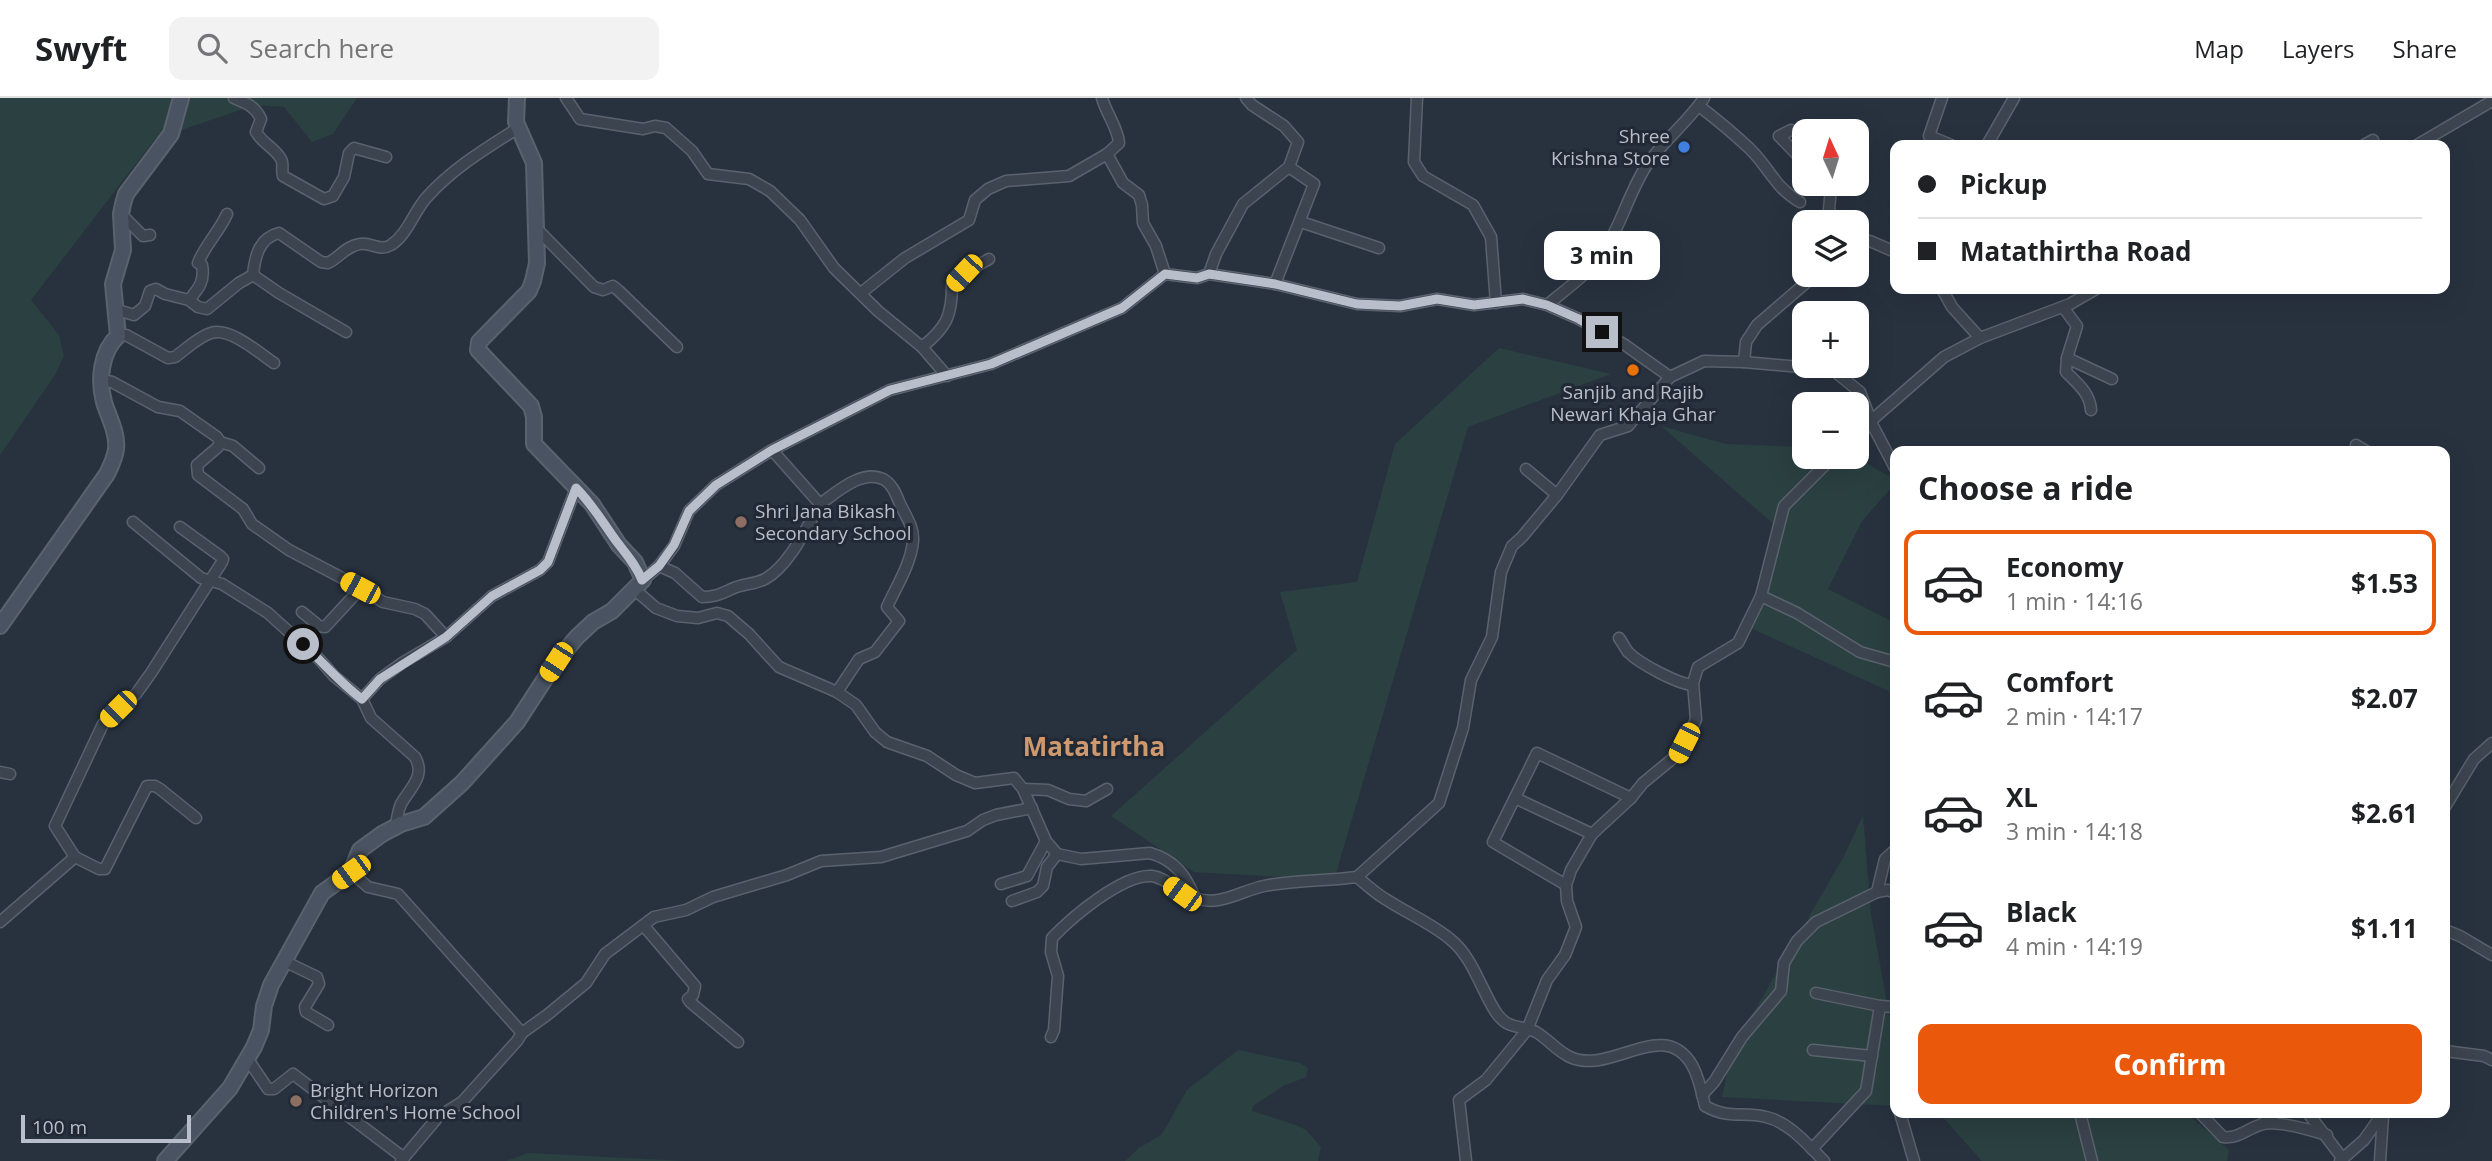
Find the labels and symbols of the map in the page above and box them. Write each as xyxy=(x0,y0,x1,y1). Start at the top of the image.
north arrow xyxy=(1792,119,1869,196)
place label: Shree Krishna Store xyxy=(1551,123,1670,171)
marker: Shree Krishna Store xyxy=(1676,139,1692,155)
callout: 3 min xyxy=(1544,230,1660,280)
car xyxy=(942,250,987,296)
route end xyxy=(1586,316,1618,348)
marker: Sanjib and Rajib Newari Khaja Ghar xyxy=(1625,362,1641,378)
place label: Sanjib and Rajib Newari Khaja Ghar xyxy=(1550,379,1716,427)
place label: Shri Jana Bikash Secondary School xyxy=(755,498,912,546)
marker: Shri Jana Bikash Secondary School xyxy=(733,514,749,530)
car xyxy=(337,569,384,607)
route start xyxy=(287,628,319,660)
car xyxy=(536,639,577,685)
car xyxy=(96,687,141,731)
car xyxy=(1666,720,1703,766)
district label: Matatirtha xyxy=(1023,728,1165,764)
car xyxy=(328,851,375,893)
car xyxy=(1159,873,1206,915)
place label: Bright Horizon Children's Home School xyxy=(310,1077,521,1125)
marker: Bright Horizon Children's Home School xyxy=(288,1093,304,1109)
scale bar xyxy=(21,1112,191,1144)

